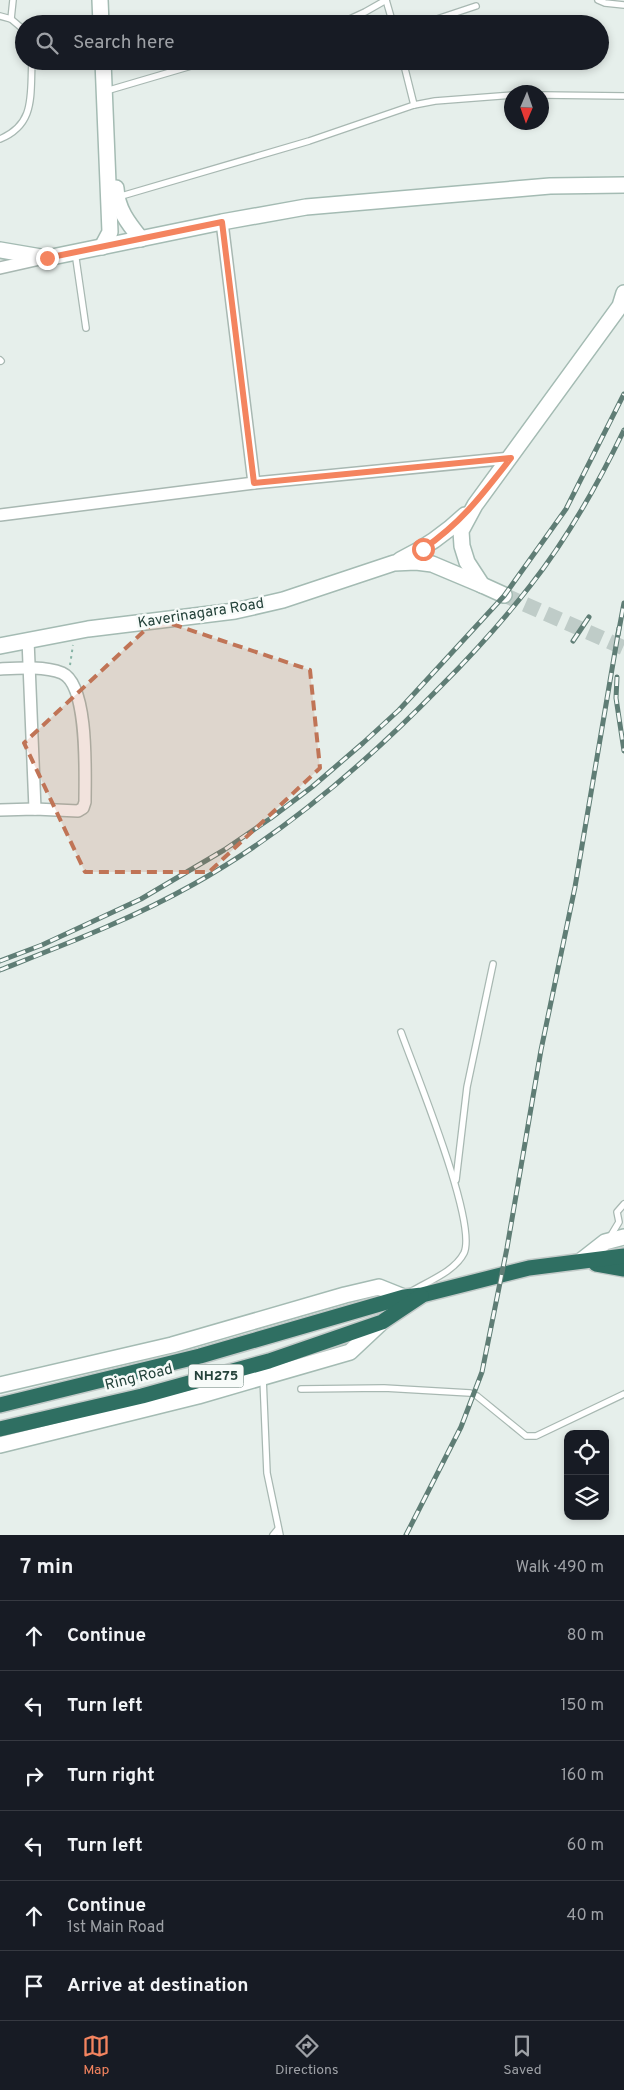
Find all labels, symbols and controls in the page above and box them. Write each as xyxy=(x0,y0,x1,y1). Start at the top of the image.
search box xyxy=(15,15,609,70)
icon: search xyxy=(33,29,61,57)
text: Search here xyxy=(73,31,175,55)
north arrow xyxy=(504,85,549,130)
route end xyxy=(36,247,59,270)
route start xyxy=(412,538,435,561)
street label: Kaverinagara Road xyxy=(136,595,266,633)
street label: Ring Road xyxy=(103,1360,175,1396)
road number: NH275 xyxy=(188,1364,244,1388)
map controls xyxy=(564,1430,609,1520)
button: locate xyxy=(564,1430,609,1475)
button: layers xyxy=(564,1475,609,1520)
text: 7 min xyxy=(20,1554,73,1581)
text: Walk · 490 m xyxy=(516,1558,604,1578)
icon: ahead xyxy=(20,1622,48,1650)
text: Continue xyxy=(67,1624,146,1648)
text: 80 m xyxy=(567,1626,604,1646)
icon: left xyxy=(20,1692,48,1720)
text: Turn left xyxy=(67,1694,143,1718)
text: 150 m xyxy=(561,1696,604,1716)
icon: right xyxy=(20,1762,48,1790)
text: Turn right xyxy=(67,1764,155,1788)
text: 160 m xyxy=(561,1766,604,1786)
icon: left xyxy=(20,1832,48,1860)
text: Turn left xyxy=(67,1834,143,1858)
text: 60 m xyxy=(567,1836,604,1856)
text: Continue xyxy=(67,1894,146,1918)
icon: ahead xyxy=(20,1902,48,1930)
text: 40 m xyxy=(566,1906,604,1926)
text: 1st Main Road xyxy=(67,1918,164,1938)
icon: arrive xyxy=(20,1972,48,2000)
text: Arrive at destination xyxy=(67,1974,248,1998)
tab: Map xyxy=(82,2032,110,2079)
tab: Directions xyxy=(275,2032,339,2079)
tab: Saved xyxy=(503,2032,542,2079)

